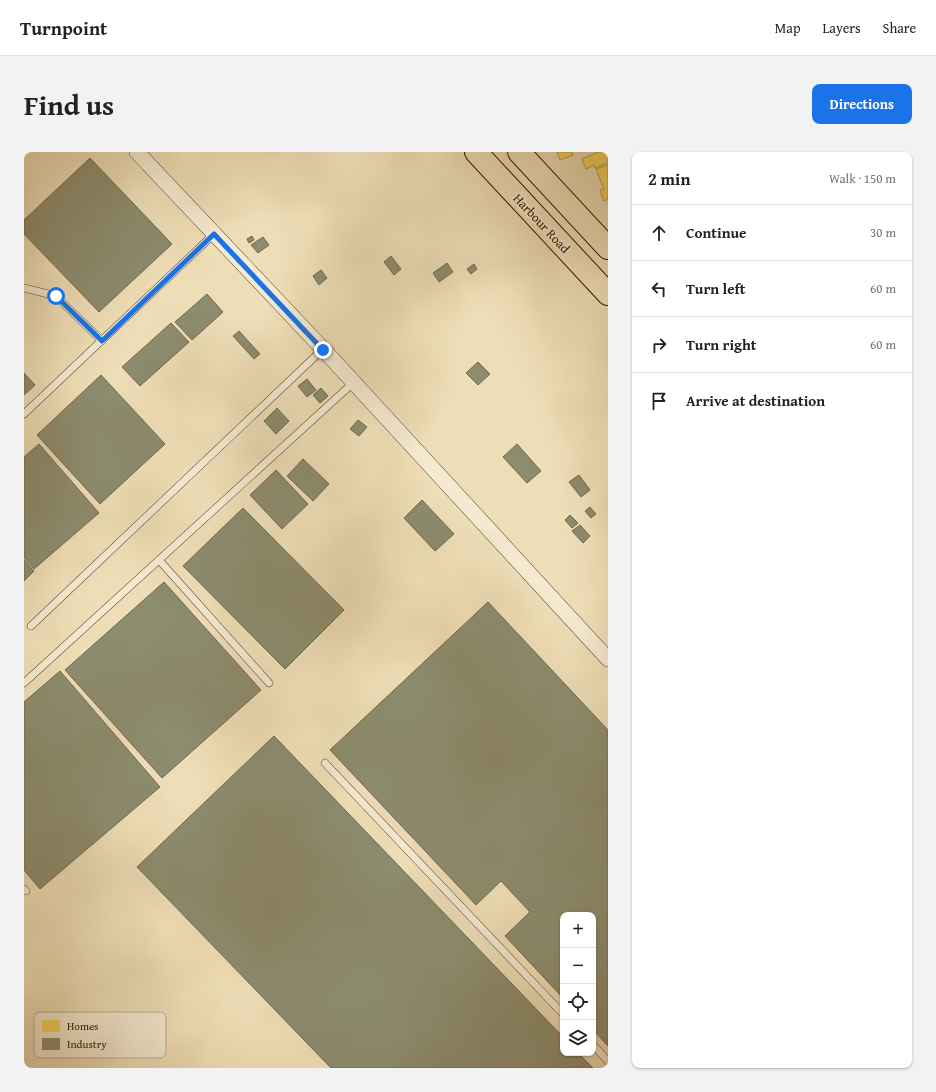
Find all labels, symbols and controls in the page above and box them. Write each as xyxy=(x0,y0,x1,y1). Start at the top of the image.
text: Turnpoint xyxy=(20,14,107,42)
text: Map xyxy=(775,18,801,38)
text: Layers xyxy=(823,18,861,38)
text: Share xyxy=(883,18,916,38)
text: Find us xyxy=(24,84,114,125)
button: Directions xyxy=(812,84,912,124)
text: 2 min xyxy=(648,166,690,191)
text: Walk · 150 m xyxy=(829,169,896,188)
street label: Harbour Road xyxy=(509,189,575,258)
icon: ahead xyxy=(648,222,670,244)
text: Continue xyxy=(686,222,747,243)
text: 30 m xyxy=(870,223,896,242)
icon: left xyxy=(648,278,670,300)
text: Turn left xyxy=(686,278,745,299)
text: 60 m xyxy=(870,279,896,298)
route start xyxy=(47,287,65,305)
icon: right xyxy=(648,334,670,356)
text: Turn right xyxy=(686,334,757,355)
text: 60 m xyxy=(870,335,896,354)
route end xyxy=(314,341,332,359)
icon: arrive xyxy=(648,390,670,412)
text: Arrive at destination xyxy=(686,390,825,411)
map controls xyxy=(560,912,596,1056)
button: + xyxy=(560,912,596,948)
button: − xyxy=(560,948,596,984)
button: locate xyxy=(560,984,596,1020)
legend xyxy=(34,1012,166,1058)
text: Homes xyxy=(67,1018,98,1034)
button: layers xyxy=(560,1020,596,1056)
text: Industry xyxy=(67,1036,107,1052)

